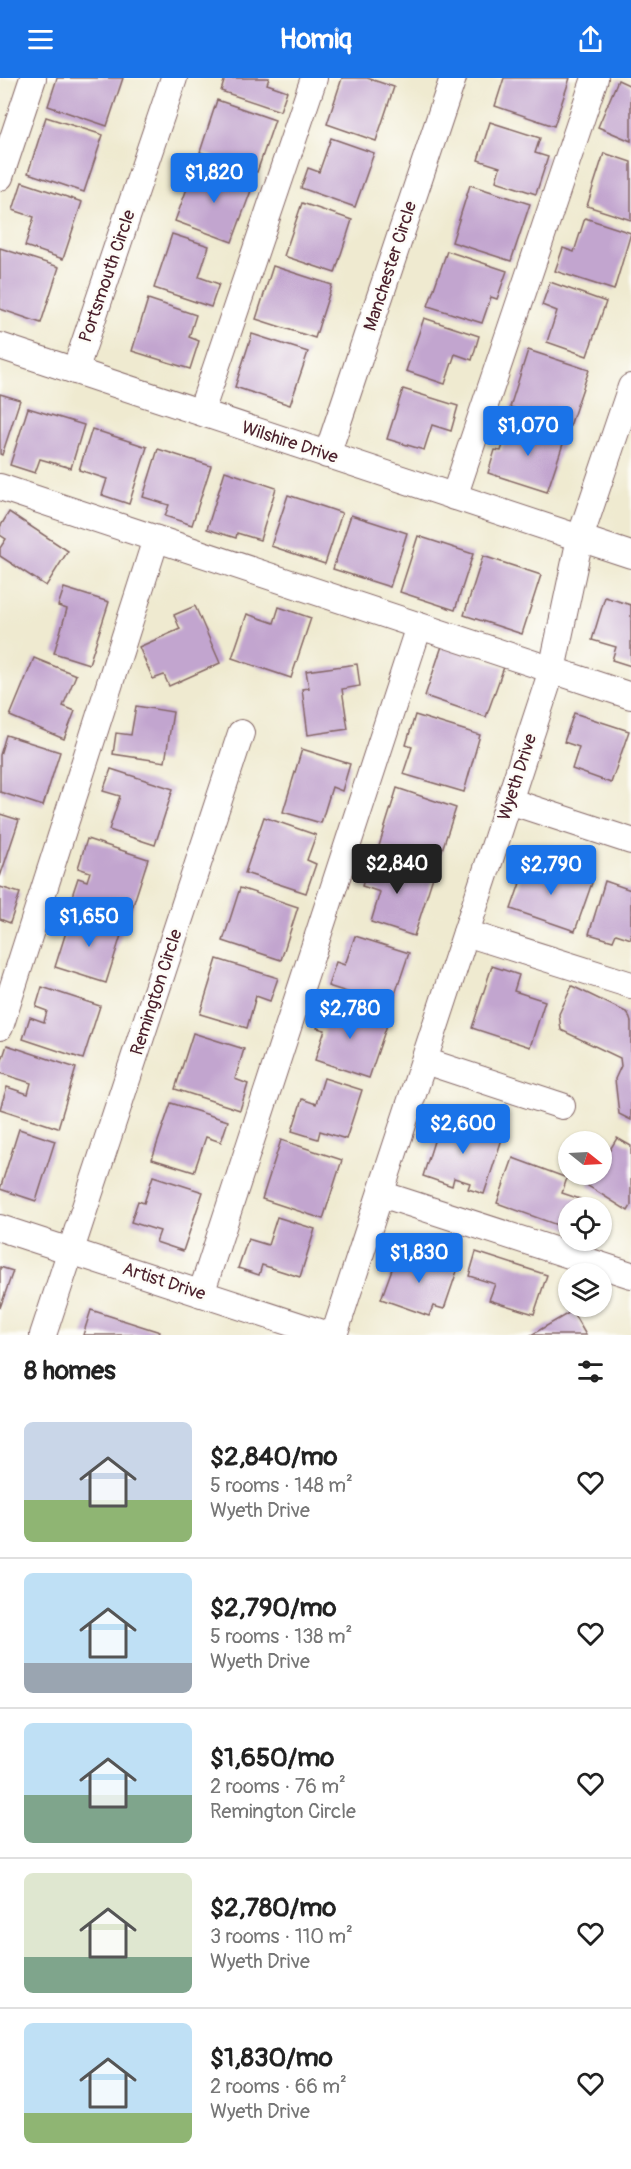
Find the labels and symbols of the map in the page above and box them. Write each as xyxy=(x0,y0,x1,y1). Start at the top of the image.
pin: $1,820 xyxy=(165,153,263,204)
street label: Manchester Circle xyxy=(359,198,422,334)
street label: Portsmouth Circle xyxy=(74,207,141,345)
pin: $1,070 xyxy=(479,406,577,457)
street label: Wilshire Drive xyxy=(239,416,341,469)
street label: Wyeth Drive xyxy=(493,731,542,823)
pin: $2,840 xyxy=(348,844,446,895)
pin: $2,790 xyxy=(502,845,600,896)
pin: $1,650 xyxy=(40,897,138,948)
street label: Remington Circle xyxy=(125,926,188,1058)
pin: $2,780 xyxy=(301,989,399,1040)
pin: $2,600 xyxy=(414,1104,512,1155)
north arrow xyxy=(558,1131,612,1185)
pin: $1,830 xyxy=(370,1233,468,1284)
street label: Artist Drive xyxy=(119,1257,209,1306)

